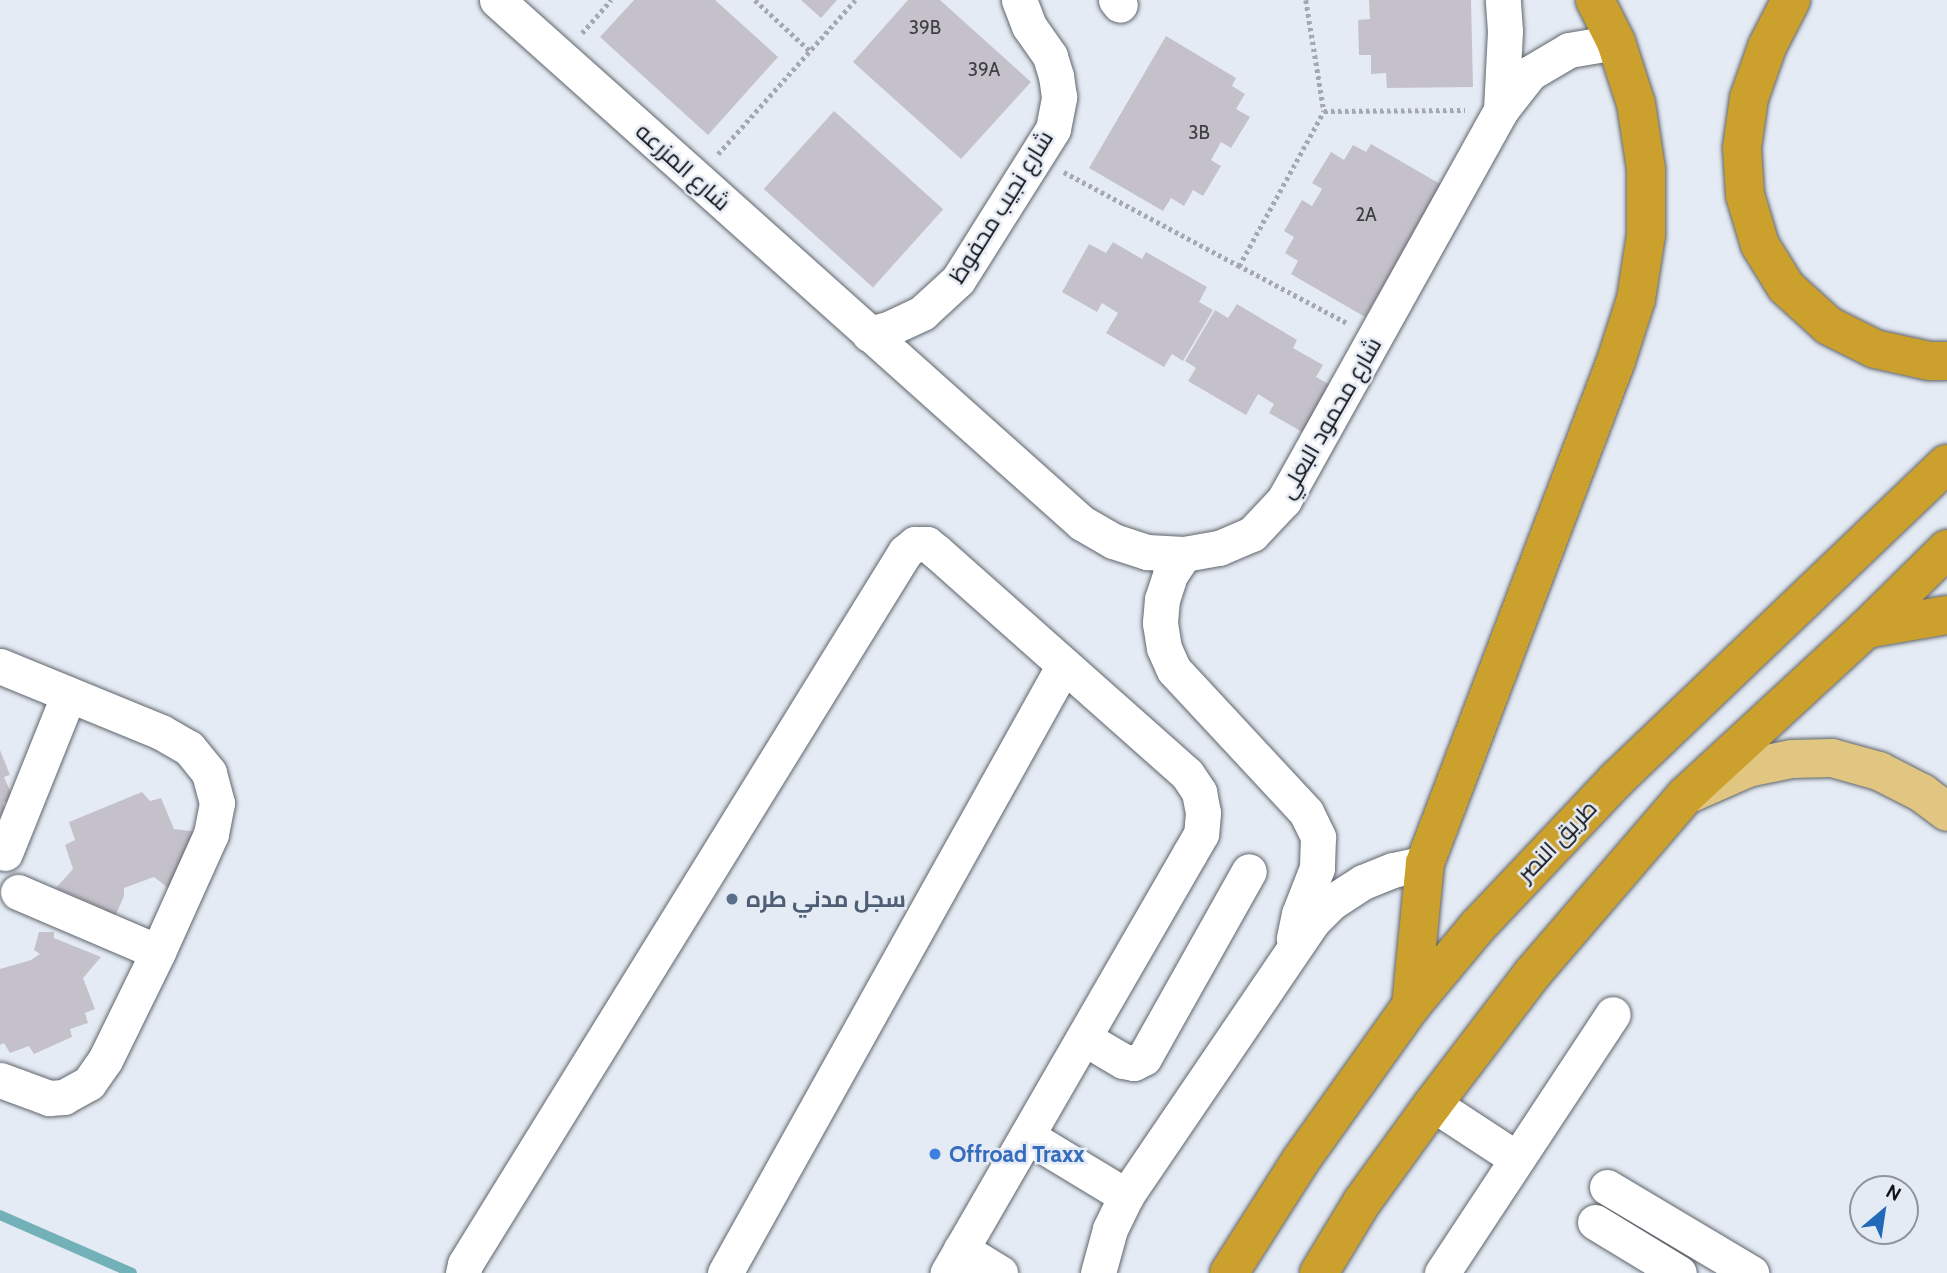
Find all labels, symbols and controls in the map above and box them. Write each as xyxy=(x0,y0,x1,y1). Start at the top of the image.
house number: 39B xyxy=(909,17,941,39)
house number: 39A xyxy=(968,59,1000,81)
street label: شارع المزرعه xyxy=(630,117,736,217)
house number: 3B xyxy=(1188,122,1210,144)
street label: شارع نجيب محفوظ xyxy=(943,126,1059,288)
house number: 2A xyxy=(1355,204,1377,226)
street label: شارع محمود البعلي xyxy=(1273,332,1387,504)
street label: طريق النصر xyxy=(1511,794,1603,888)
place label: سجل مدني طره xyxy=(746,885,906,913)
marker: سجل مدني طره xyxy=(724,891,740,907)
place label: Offroad Traxx xyxy=(949,1140,1085,1168)
marker: Offroad Traxx xyxy=(927,1146,943,1162)
north arrow xyxy=(1849,1175,1919,1245)
text: N xyxy=(1882,1180,1905,1206)

